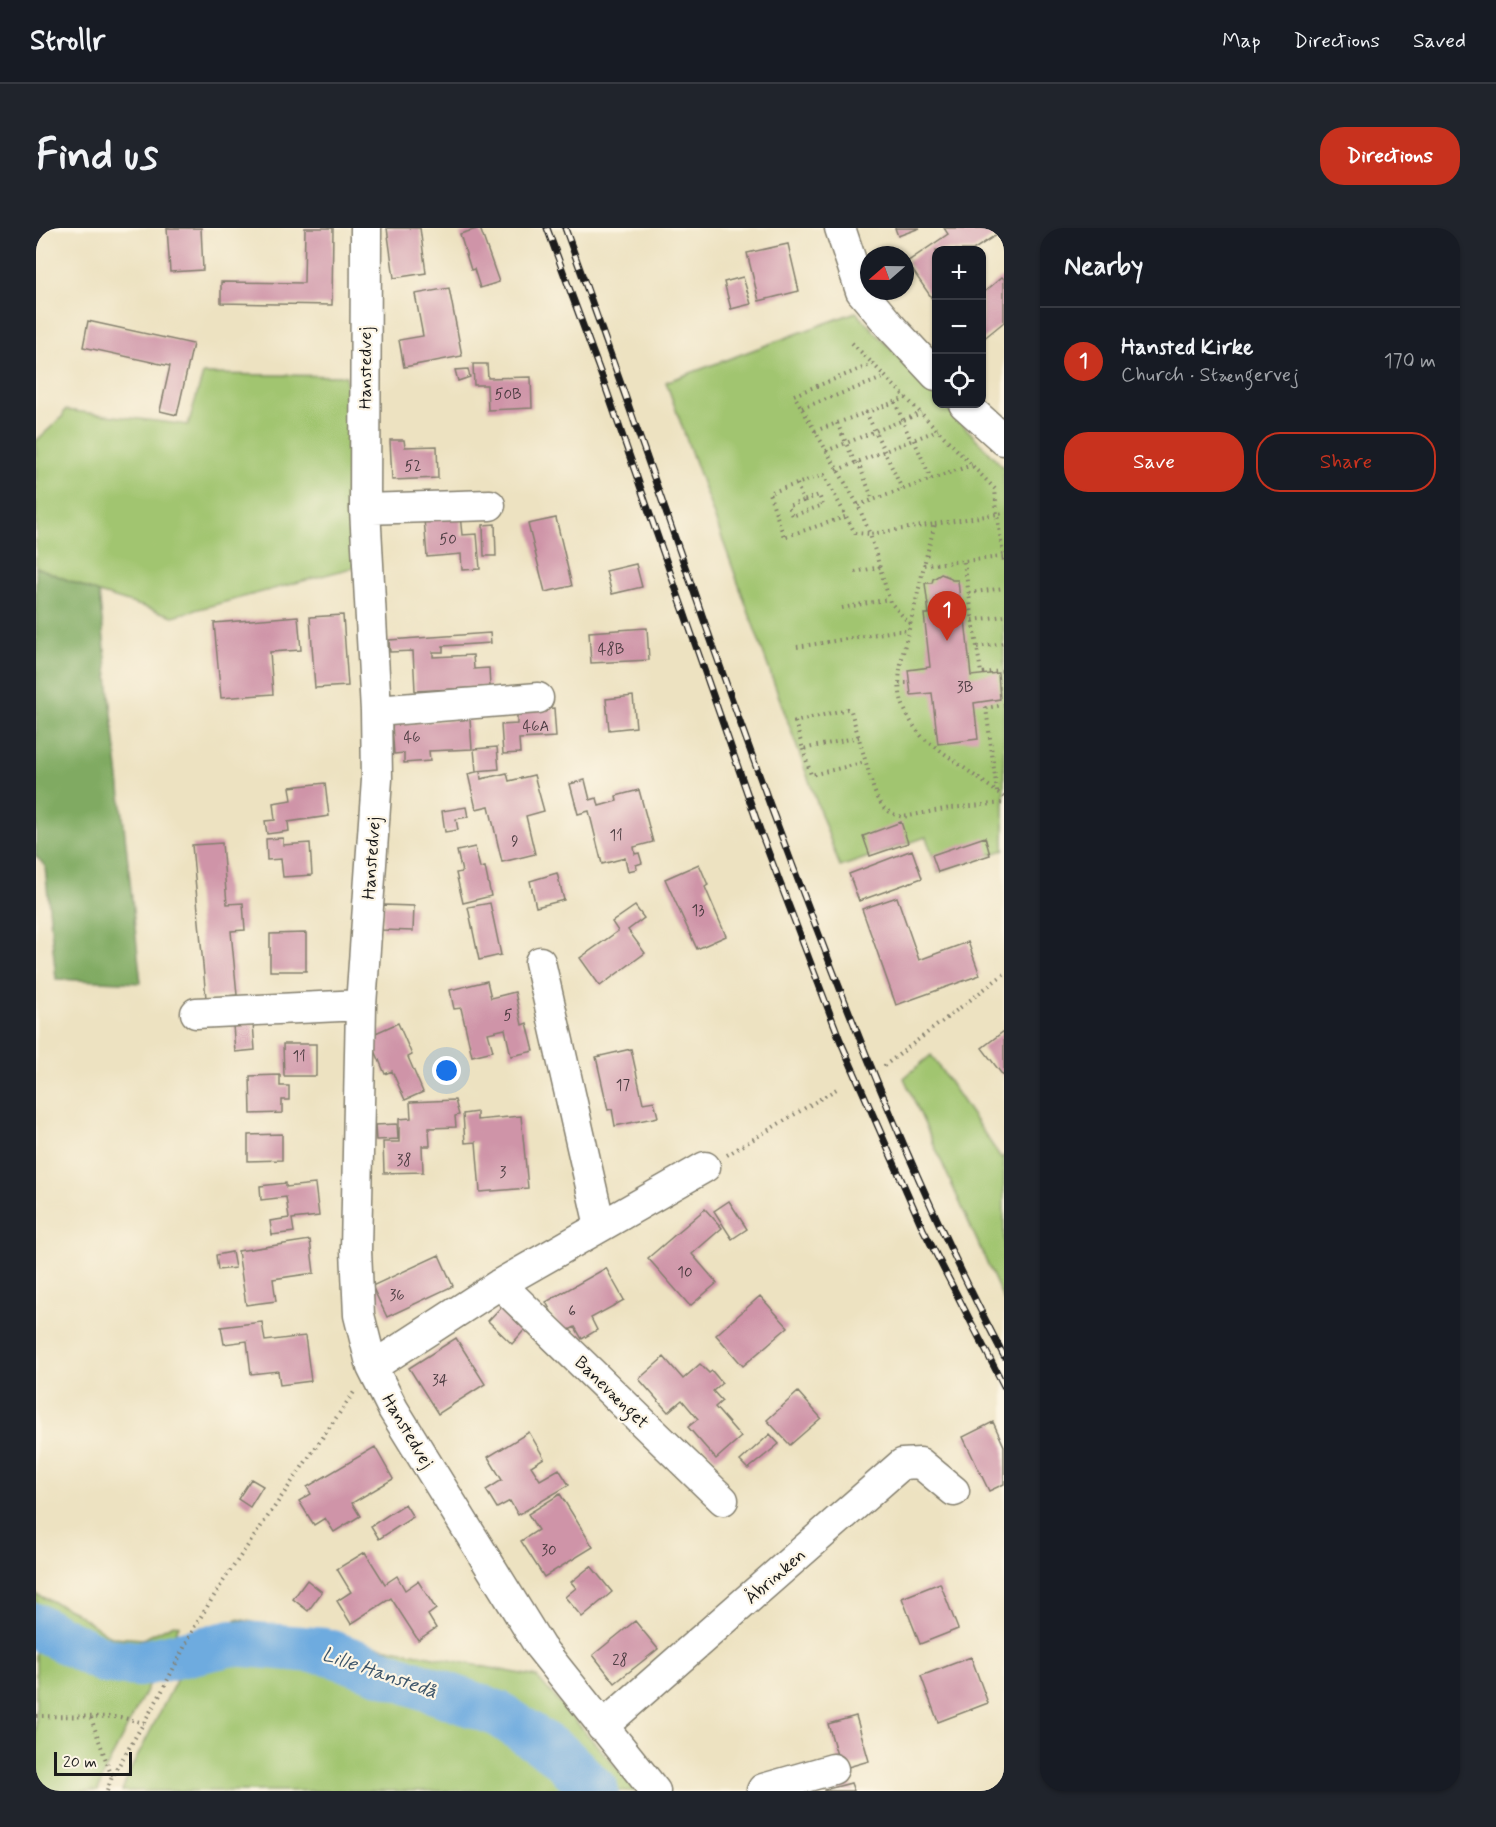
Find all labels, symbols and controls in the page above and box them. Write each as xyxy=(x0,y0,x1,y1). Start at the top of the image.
text: Strollr xyxy=(30,23,105,60)
text: Map xyxy=(1222,27,1261,55)
text: Directions xyxy=(1294,27,1380,55)
text: Saved xyxy=(1413,27,1466,55)
button: Directions xyxy=(1320,127,1460,185)
text: Find us xyxy=(36,129,158,184)
north arrow xyxy=(860,246,914,300)
map controls xyxy=(932,246,986,408)
button: + xyxy=(932,246,986,300)
text: Nearby xyxy=(1064,250,1143,284)
button: − xyxy=(932,300,986,354)
street label: Hanstedvej xyxy=(354,327,378,409)
text: Hansted Kirke xyxy=(1121,334,1253,362)
text: 1 xyxy=(1079,348,1088,375)
text: 170 m xyxy=(1384,348,1436,375)
button: locate xyxy=(932,354,986,408)
text: Church · Stængervej xyxy=(1121,362,1299,389)
house number: 50B xyxy=(494,385,522,405)
button: Save xyxy=(1064,432,1244,492)
button: Share xyxy=(1256,432,1436,492)
house number: 52 xyxy=(405,457,422,477)
house number: 50 xyxy=(439,530,457,550)
pin: 1 xyxy=(928,592,966,641)
house number: 48B xyxy=(598,640,624,660)
house number: 3B xyxy=(957,678,973,698)
house number: 46A xyxy=(523,717,549,737)
house number: 46 xyxy=(403,728,421,748)
street label: Hanstedvej xyxy=(357,816,387,900)
house number: 11 xyxy=(609,826,623,846)
house number: 9 xyxy=(511,832,519,852)
house number: 13 xyxy=(691,901,705,921)
house number: 5 xyxy=(503,1006,513,1026)
house number: 11 xyxy=(292,1047,306,1067)
your location xyxy=(432,1056,461,1085)
house number: 17 xyxy=(616,1076,631,1096)
house number: 38 xyxy=(396,1151,412,1171)
house number: 3 xyxy=(500,1163,507,1183)
house number: 10 xyxy=(677,1263,693,1283)
house number: 36 xyxy=(389,1286,405,1306)
house number: 6 xyxy=(568,1302,576,1322)
street label: Banevænget xyxy=(567,1351,654,1436)
house number: 34 xyxy=(432,1371,448,1391)
street label: Hanstedvej xyxy=(376,1390,439,1473)
house number: 30 xyxy=(541,1541,557,1561)
street label: Åbrinken xyxy=(740,1544,811,1610)
water label: Lille Hanstedå xyxy=(318,1641,441,1706)
house number: 28 xyxy=(612,1651,628,1671)
scale bar xyxy=(54,1749,132,1776)
text: 20 m xyxy=(63,1752,97,1773)

